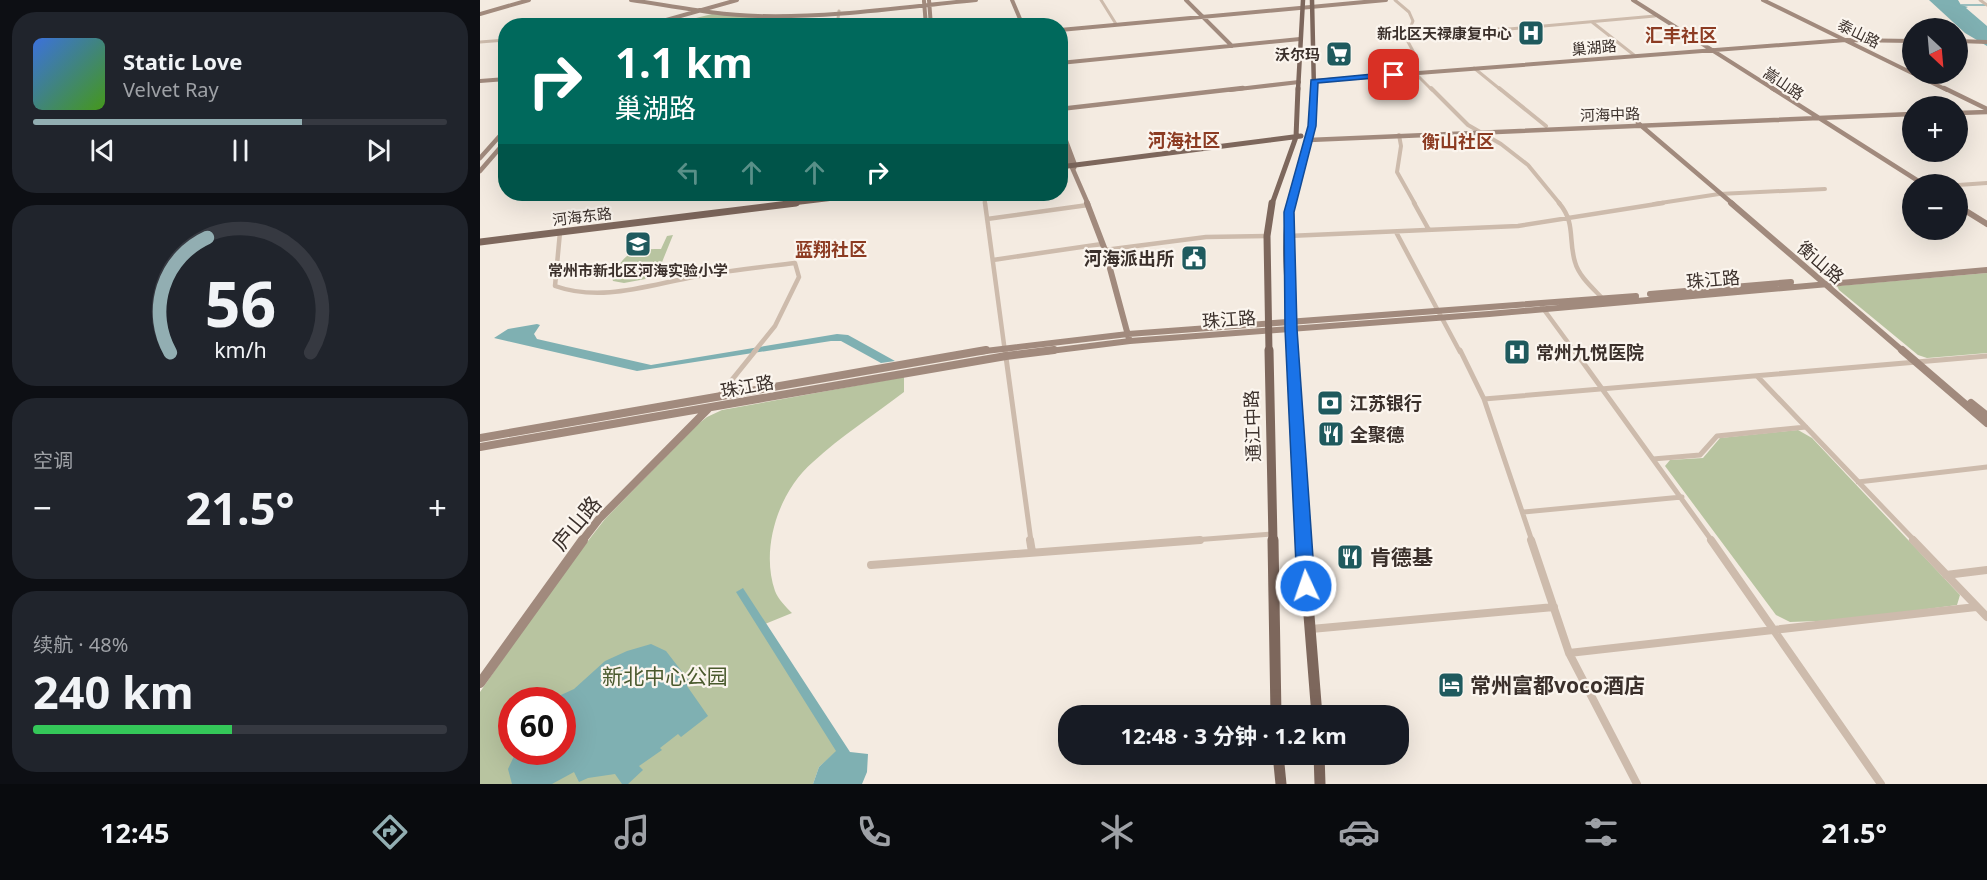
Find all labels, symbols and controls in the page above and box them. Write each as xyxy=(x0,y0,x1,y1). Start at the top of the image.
street label: 泰山路 xyxy=(1834,14,1884,52)
hospital icon: 新北区天禄康复中心 xyxy=(1516,18,1546,48)
north arrow xyxy=(1902,18,1968,84)
map controls xyxy=(1902,18,1968,240)
place label: 新北区天禄康复中心 xyxy=(1377,23,1512,43)
district label: 汇丰社区 xyxy=(1645,23,1717,47)
text: 1.1 km xyxy=(615,33,753,90)
street label: 巢湖路 xyxy=(1571,35,1617,59)
supermarket icon: 沃尔玛 xyxy=(1324,39,1354,69)
icon: right xyxy=(516,42,594,120)
place label: 沃尔玛 xyxy=(1275,44,1320,64)
text: Static Love xyxy=(123,46,242,76)
pin xyxy=(1368,49,1419,100)
icon: arrive xyxy=(1377,58,1410,91)
street label: 嵩山路 xyxy=(1760,62,1808,104)
text: Velvet Ray xyxy=(123,76,219,103)
text: 巢湖路 xyxy=(615,89,696,126)
button: + xyxy=(1902,96,1968,162)
street label: 河海中路 xyxy=(1580,103,1640,125)
district label: 河海社区 xyxy=(1148,128,1220,152)
district label: 衡山社区 xyxy=(1422,129,1494,153)
icon: previous xyxy=(86,134,119,167)
icon: pause xyxy=(224,134,257,167)
icon: next xyxy=(362,134,395,167)
icon: left xyxy=(672,156,705,189)
icon: ahead xyxy=(735,156,768,189)
icon: ahead xyxy=(798,156,831,189)
icon: right xyxy=(861,156,894,189)
button: − xyxy=(1902,174,1968,240)
street label: 河海东路 xyxy=(551,202,613,230)
school or university icon: 常州市新北区河海实验小学 xyxy=(623,229,653,259)
street label: 衡山路 xyxy=(1793,235,1849,289)
district label: 蓝翔社区 xyxy=(795,237,867,261)
public building icon: 河海派出所 xyxy=(1179,243,1209,273)
place label: 河海派出所 xyxy=(1084,246,1174,270)
text: 56 xyxy=(204,260,276,345)
place label: 常州市新北区河海实验小学 xyxy=(548,260,728,280)
street label: 珠江路 xyxy=(1685,265,1741,293)
street label: 珠江路 xyxy=(1201,305,1257,333)
text: km/h xyxy=(214,335,266,364)
hospital icon: 常州九悦医院 xyxy=(1502,337,1532,367)
place label: 常州九悦医院 xyxy=(1536,340,1644,364)
street label: 珠江路 xyxy=(718,369,776,403)
bank icon: 江苏银行 xyxy=(1315,388,1345,418)
street label: 通江中路 xyxy=(1239,390,1265,462)
place label: 江苏银行 xyxy=(1350,391,1422,415)
restaurant icon: 全聚德 xyxy=(1316,419,1346,449)
place label: 全聚德 xyxy=(1350,422,1404,446)
text: 空调 xyxy=(33,447,73,474)
text: 21.5° xyxy=(186,477,294,538)
text: − xyxy=(33,485,52,530)
text: + xyxy=(428,485,447,530)
street label: 庐山路 xyxy=(545,490,607,556)
restaurant icon: 肯德基 xyxy=(1335,542,1365,572)
place label: 肯德基 xyxy=(1370,543,1433,571)
position arrow xyxy=(1274,554,1338,618)
text: 续航 · 48% xyxy=(33,631,128,658)
text: 240 km xyxy=(33,661,194,722)
park label: 新北中心公园 xyxy=(602,662,728,690)
hotel icon: 常州富都voco酒店 xyxy=(1436,670,1466,700)
place label: 常州富都voco酒店 xyxy=(1470,671,1645,699)
speed limit sign: 60 xyxy=(498,687,576,765)
text: 12:48 · 3 分钟 · 1.2 km xyxy=(1120,720,1347,750)
icon: directions xyxy=(369,811,411,853)
icon: music xyxy=(611,811,653,853)
icon: phone xyxy=(853,811,895,853)
icon: climate xyxy=(1096,811,1138,853)
icon: car xyxy=(1338,811,1380,853)
icon: filters xyxy=(1580,811,1622,853)
text: 12:45 xyxy=(100,814,169,851)
text: 21.5° xyxy=(1822,814,1887,851)

